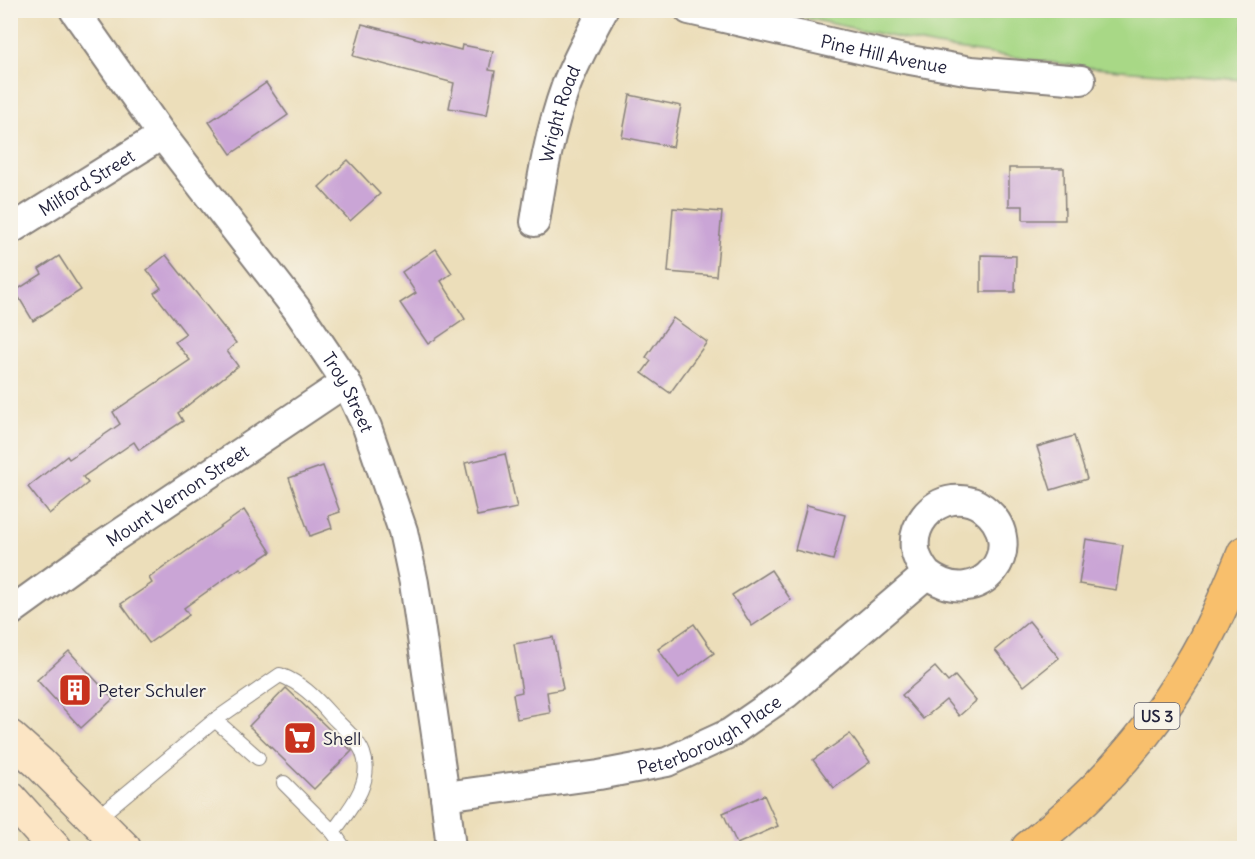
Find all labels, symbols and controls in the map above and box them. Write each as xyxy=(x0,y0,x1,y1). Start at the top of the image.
street label: Pine Hill Avenue xyxy=(819,29,949,78)
street label: Wright Road xyxy=(534,61,585,164)
street label: Milford Street xyxy=(34,144,138,221)
street label: Troy Street xyxy=(317,347,379,435)
street label: Mount Vernon Street xyxy=(102,439,253,551)
building icon: Peter Schuler xyxy=(57,672,93,708)
place label: Peter Schuler xyxy=(98,679,207,702)
street label: Peterborough Place xyxy=(635,690,785,779)
road number: US 3 xyxy=(1134,703,1180,729)
supermarket icon: Shell xyxy=(282,720,318,756)
place label: Shell xyxy=(323,727,361,750)

